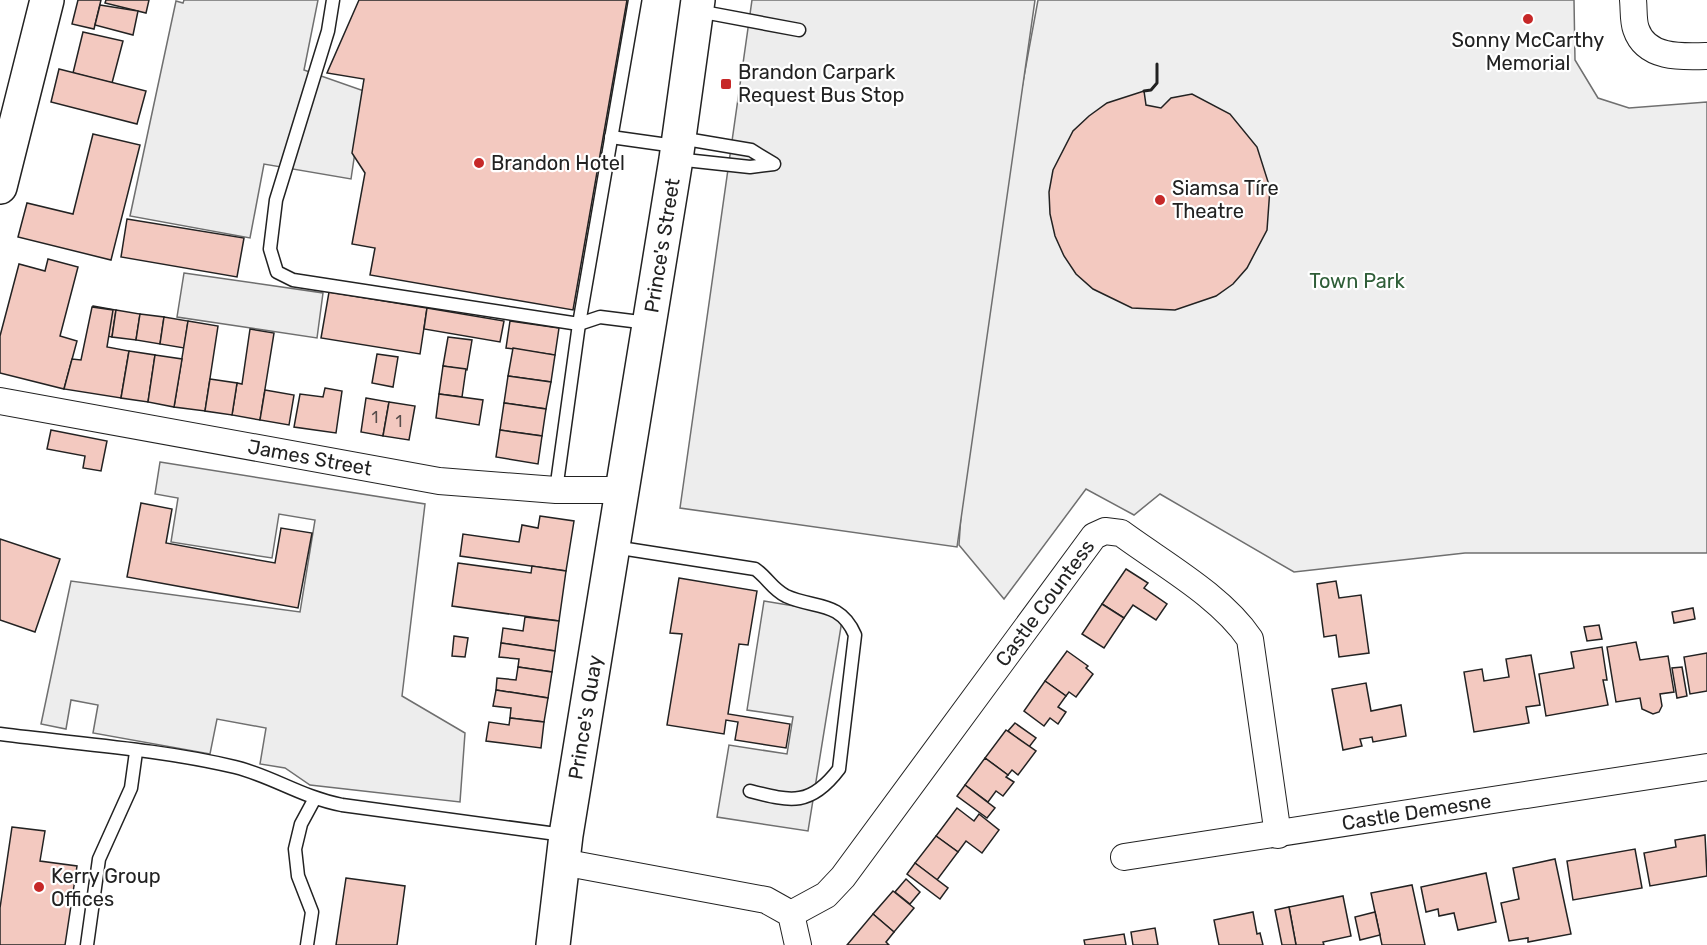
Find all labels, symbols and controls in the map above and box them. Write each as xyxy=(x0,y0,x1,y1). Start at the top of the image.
marker: Sonny McCarthy Memorial xyxy=(1521,12,1535,26)
place label: Sonny McCarthy Memorial xyxy=(1452,28,1604,75)
place label: Brandon Carpark Request Bus Stop xyxy=(738,60,904,107)
marker: Brandon Carpark Request Bus Stop xyxy=(719,77,733,91)
place label: Brandon Hotel xyxy=(491,151,625,175)
marker: Brandon Hotel xyxy=(472,156,486,170)
street label: Prince's Street xyxy=(639,176,685,315)
place label: Siamsa Tíre Theatre xyxy=(1172,176,1279,223)
marker: Siamsa Tíre Theatre xyxy=(1153,193,1167,207)
park label: Town Park xyxy=(1309,269,1405,293)
house number: 1 xyxy=(372,408,378,427)
house number: 1 xyxy=(396,412,402,431)
street label: James Street xyxy=(246,434,374,481)
street label: Castle Countess xyxy=(990,535,1099,671)
street label: Prince's Quay xyxy=(563,653,607,781)
street label: Castle Demesne xyxy=(1340,788,1493,835)
place label: Kerry Group Offices xyxy=(51,864,161,911)
marker: Kerry Group Offices xyxy=(32,880,46,894)

